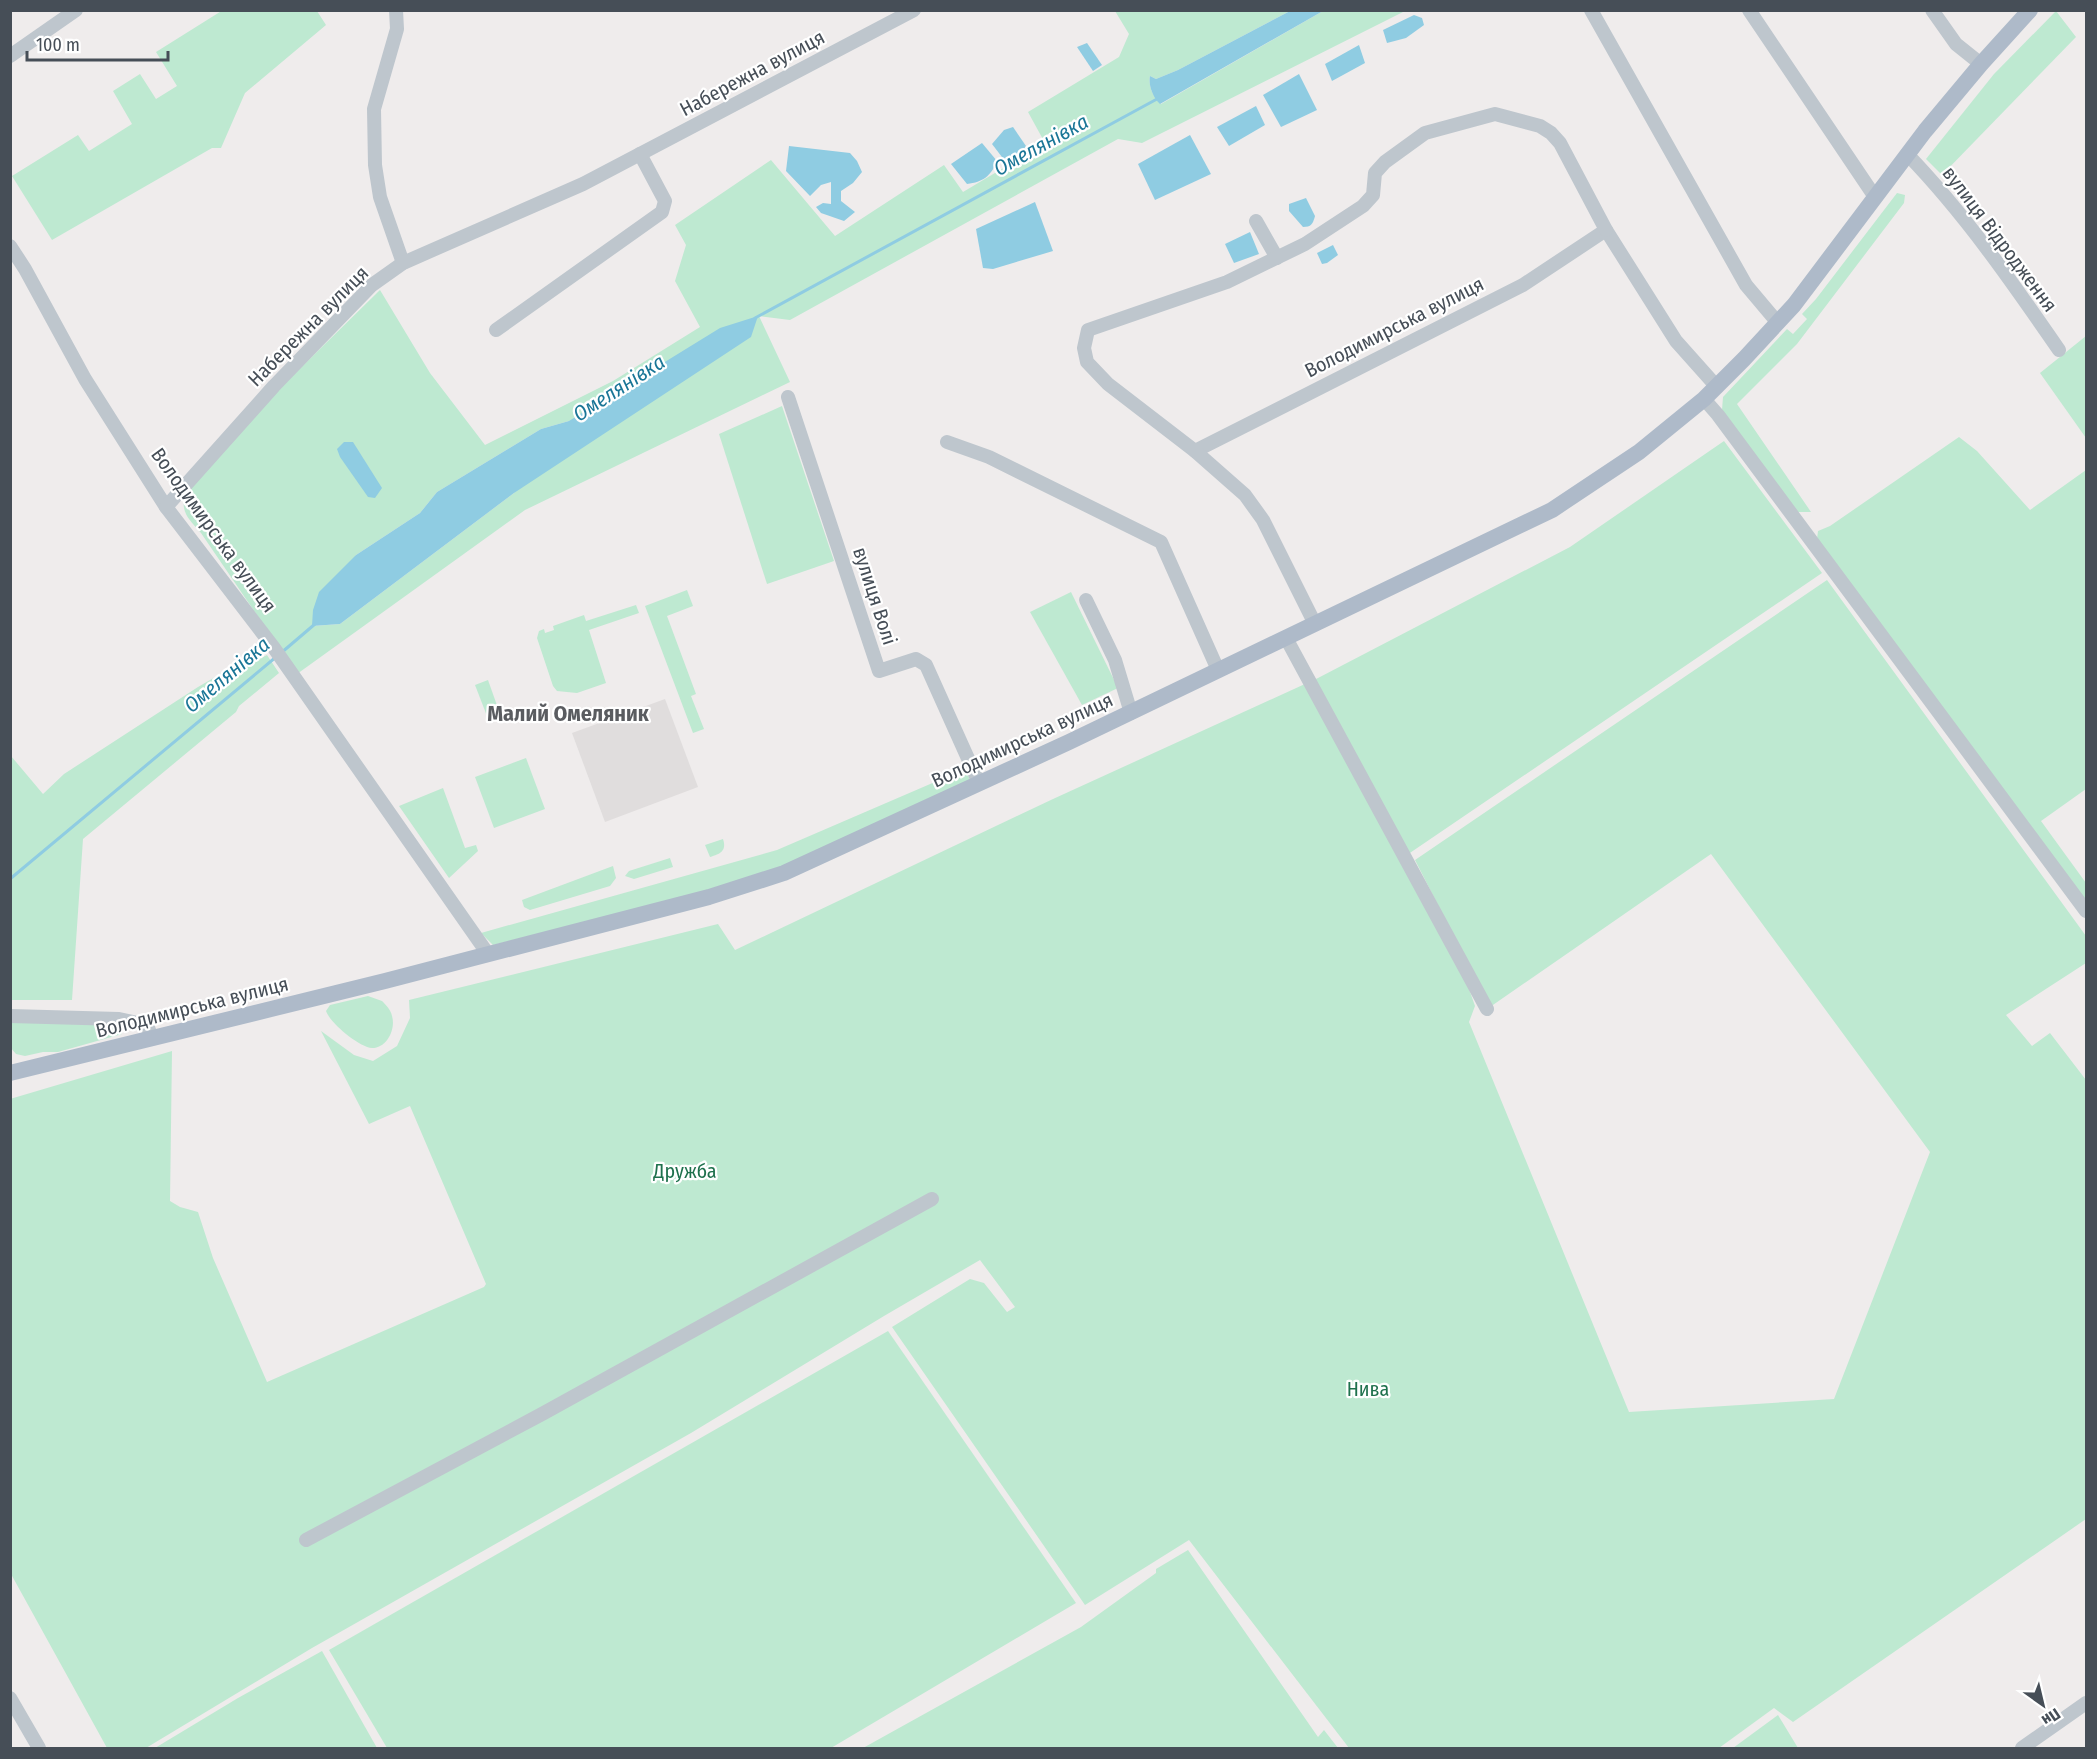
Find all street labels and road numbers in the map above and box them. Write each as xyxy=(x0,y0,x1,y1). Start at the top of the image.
street label: Набережна вулиця xyxy=(676,25,828,121)
street label: вулиця Відродження xyxy=(1938,162,2062,316)
street label: Набережна вулиця xyxy=(243,261,373,391)
street label: Володимирська вулиця xyxy=(1301,271,1487,383)
street label: Володимирська вулиця xyxy=(146,443,282,617)
street label: вулиця Волі xyxy=(848,544,902,648)
street label: Володимирська вулиця xyxy=(927,687,1117,793)
street label: Володимирська вулиця xyxy=(93,971,291,1043)

